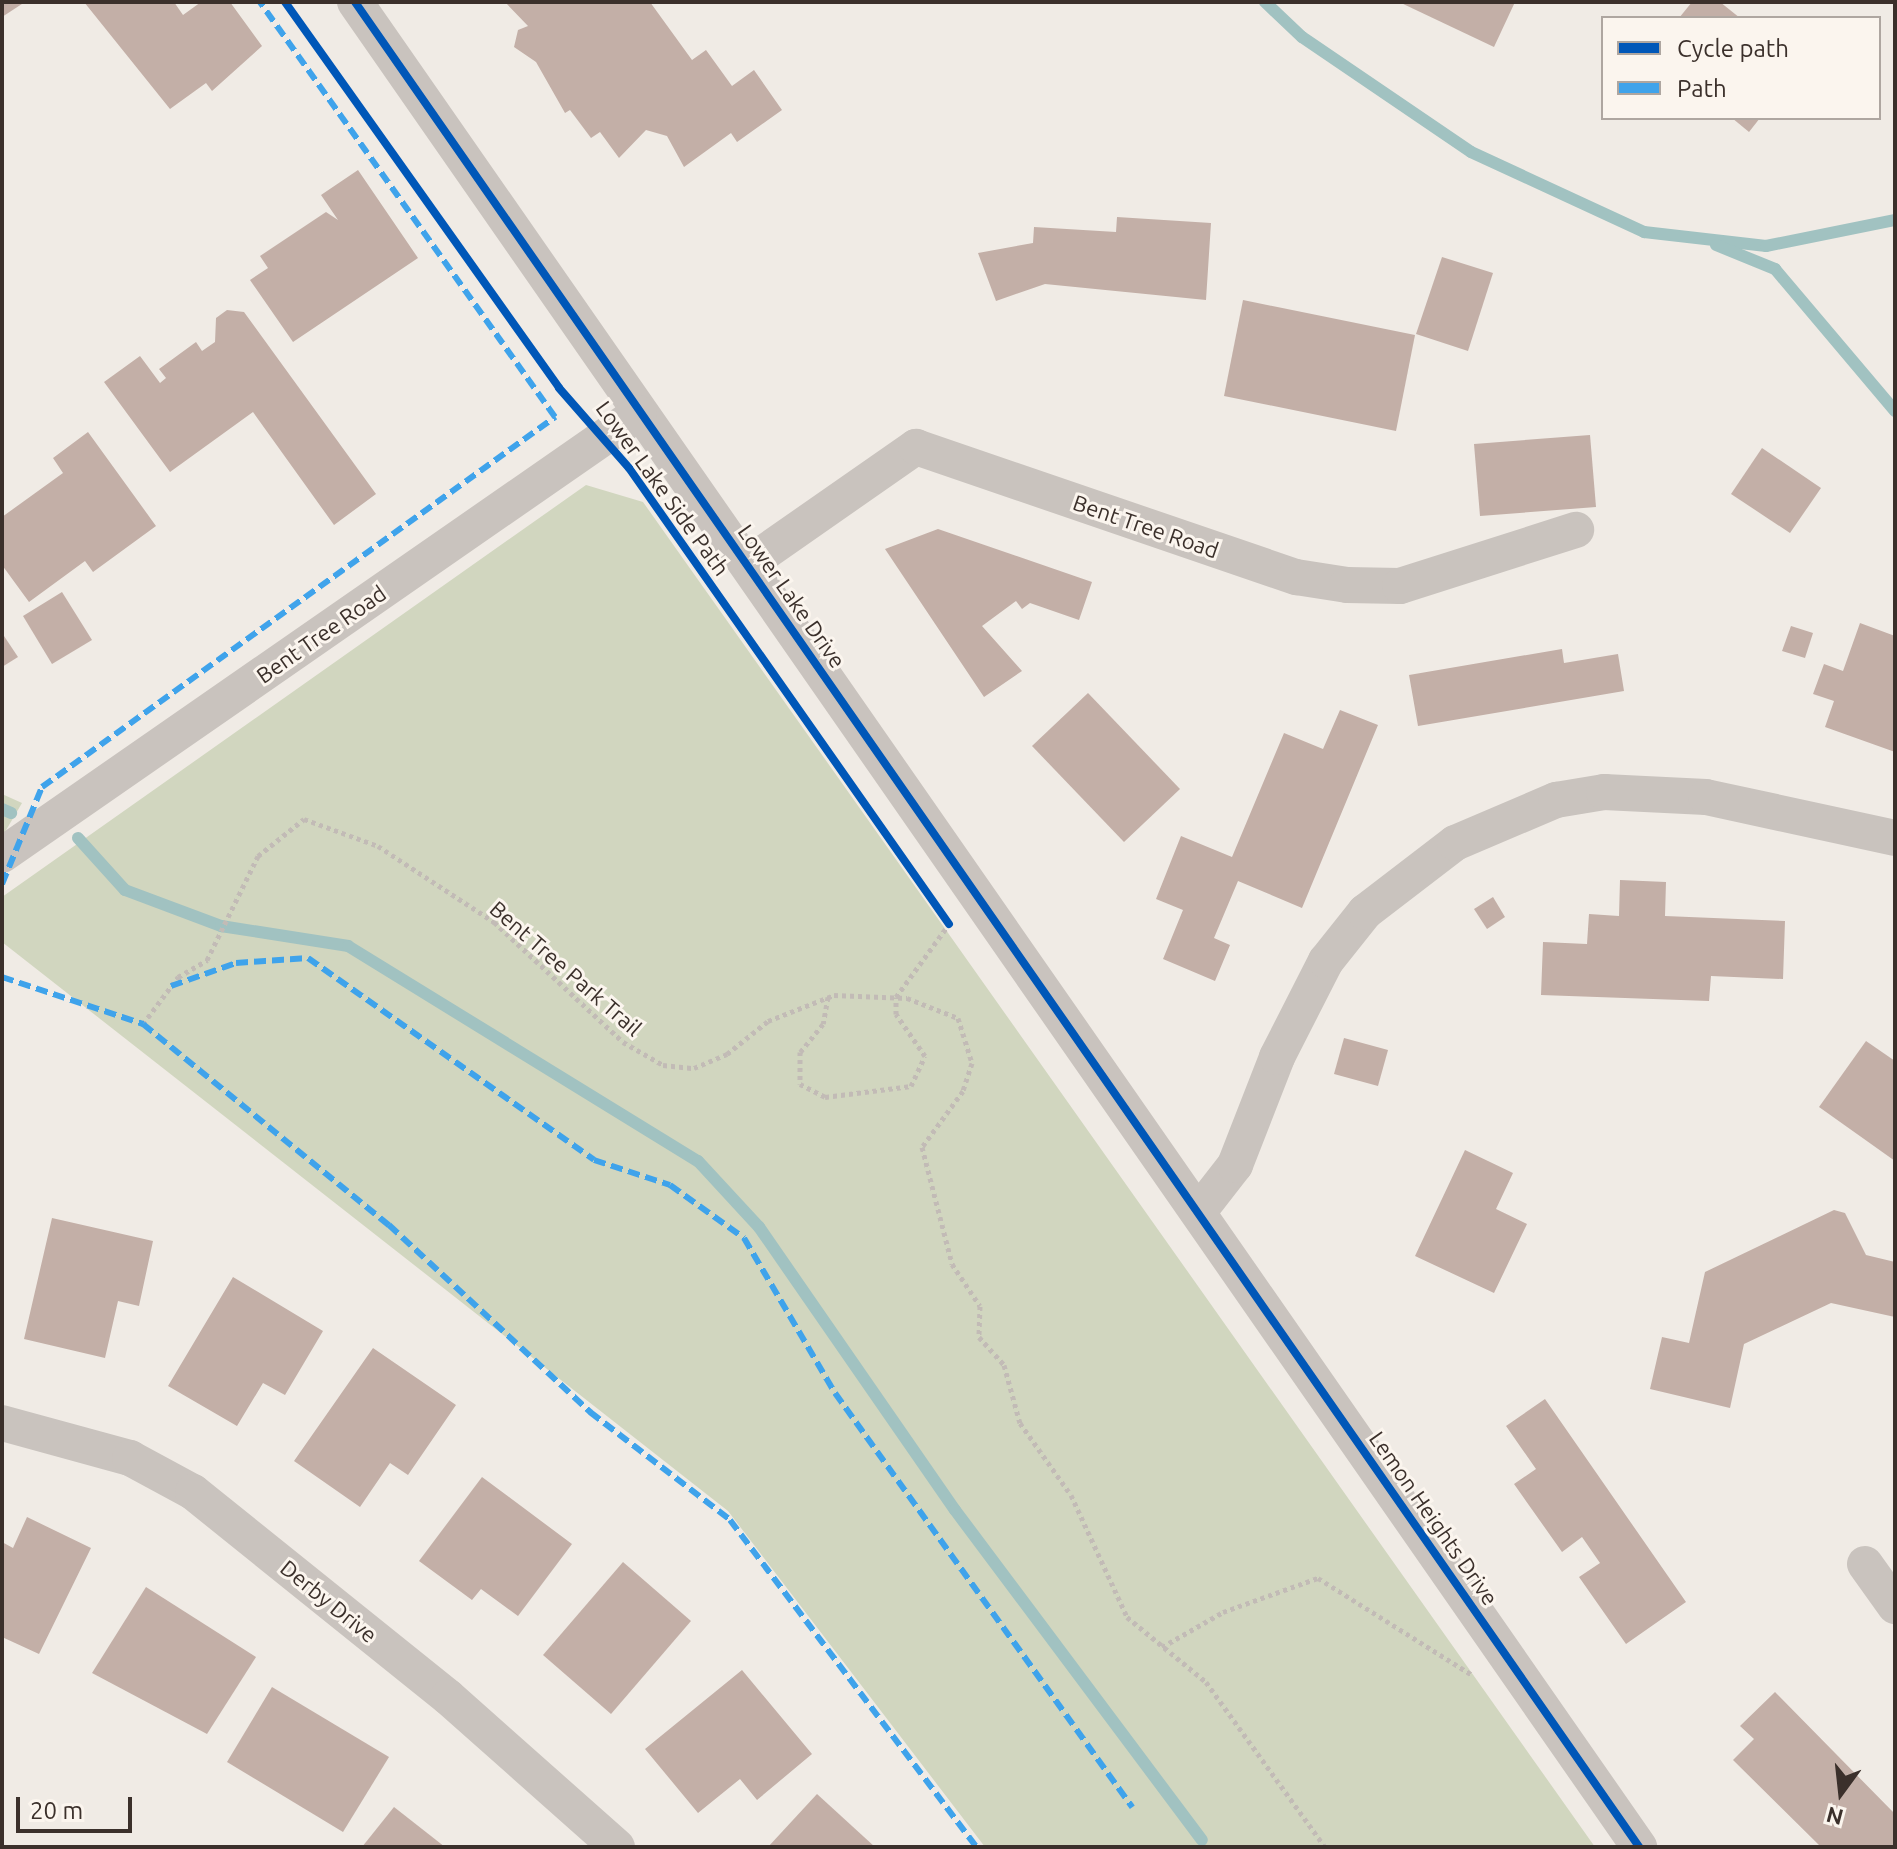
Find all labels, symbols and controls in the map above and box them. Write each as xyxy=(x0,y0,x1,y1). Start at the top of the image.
legend xyxy=(1601,16,1881,120)
text: Cycle path xyxy=(1677,35,1789,62)
text: Path xyxy=(1677,75,1727,102)
street label: Lower Lake Side Path xyxy=(591,396,735,580)
street label: Bent Tree Road xyxy=(1070,489,1222,563)
street label: Lower Lake Drive xyxy=(733,519,851,673)
street label: Bent Tree Road xyxy=(251,580,391,688)
street label: Bent Tree Park Trail xyxy=(485,895,647,1041)
street label: Lemon Heights Drive xyxy=(1364,1426,1504,1610)
street label: Derby Drive xyxy=(275,1554,383,1648)
north arrow xyxy=(1801,1753,1881,1833)
scale bar xyxy=(20,1781,136,1831)
text: 20 m xyxy=(30,1797,83,1824)
text: N xyxy=(1824,1802,1846,1831)

